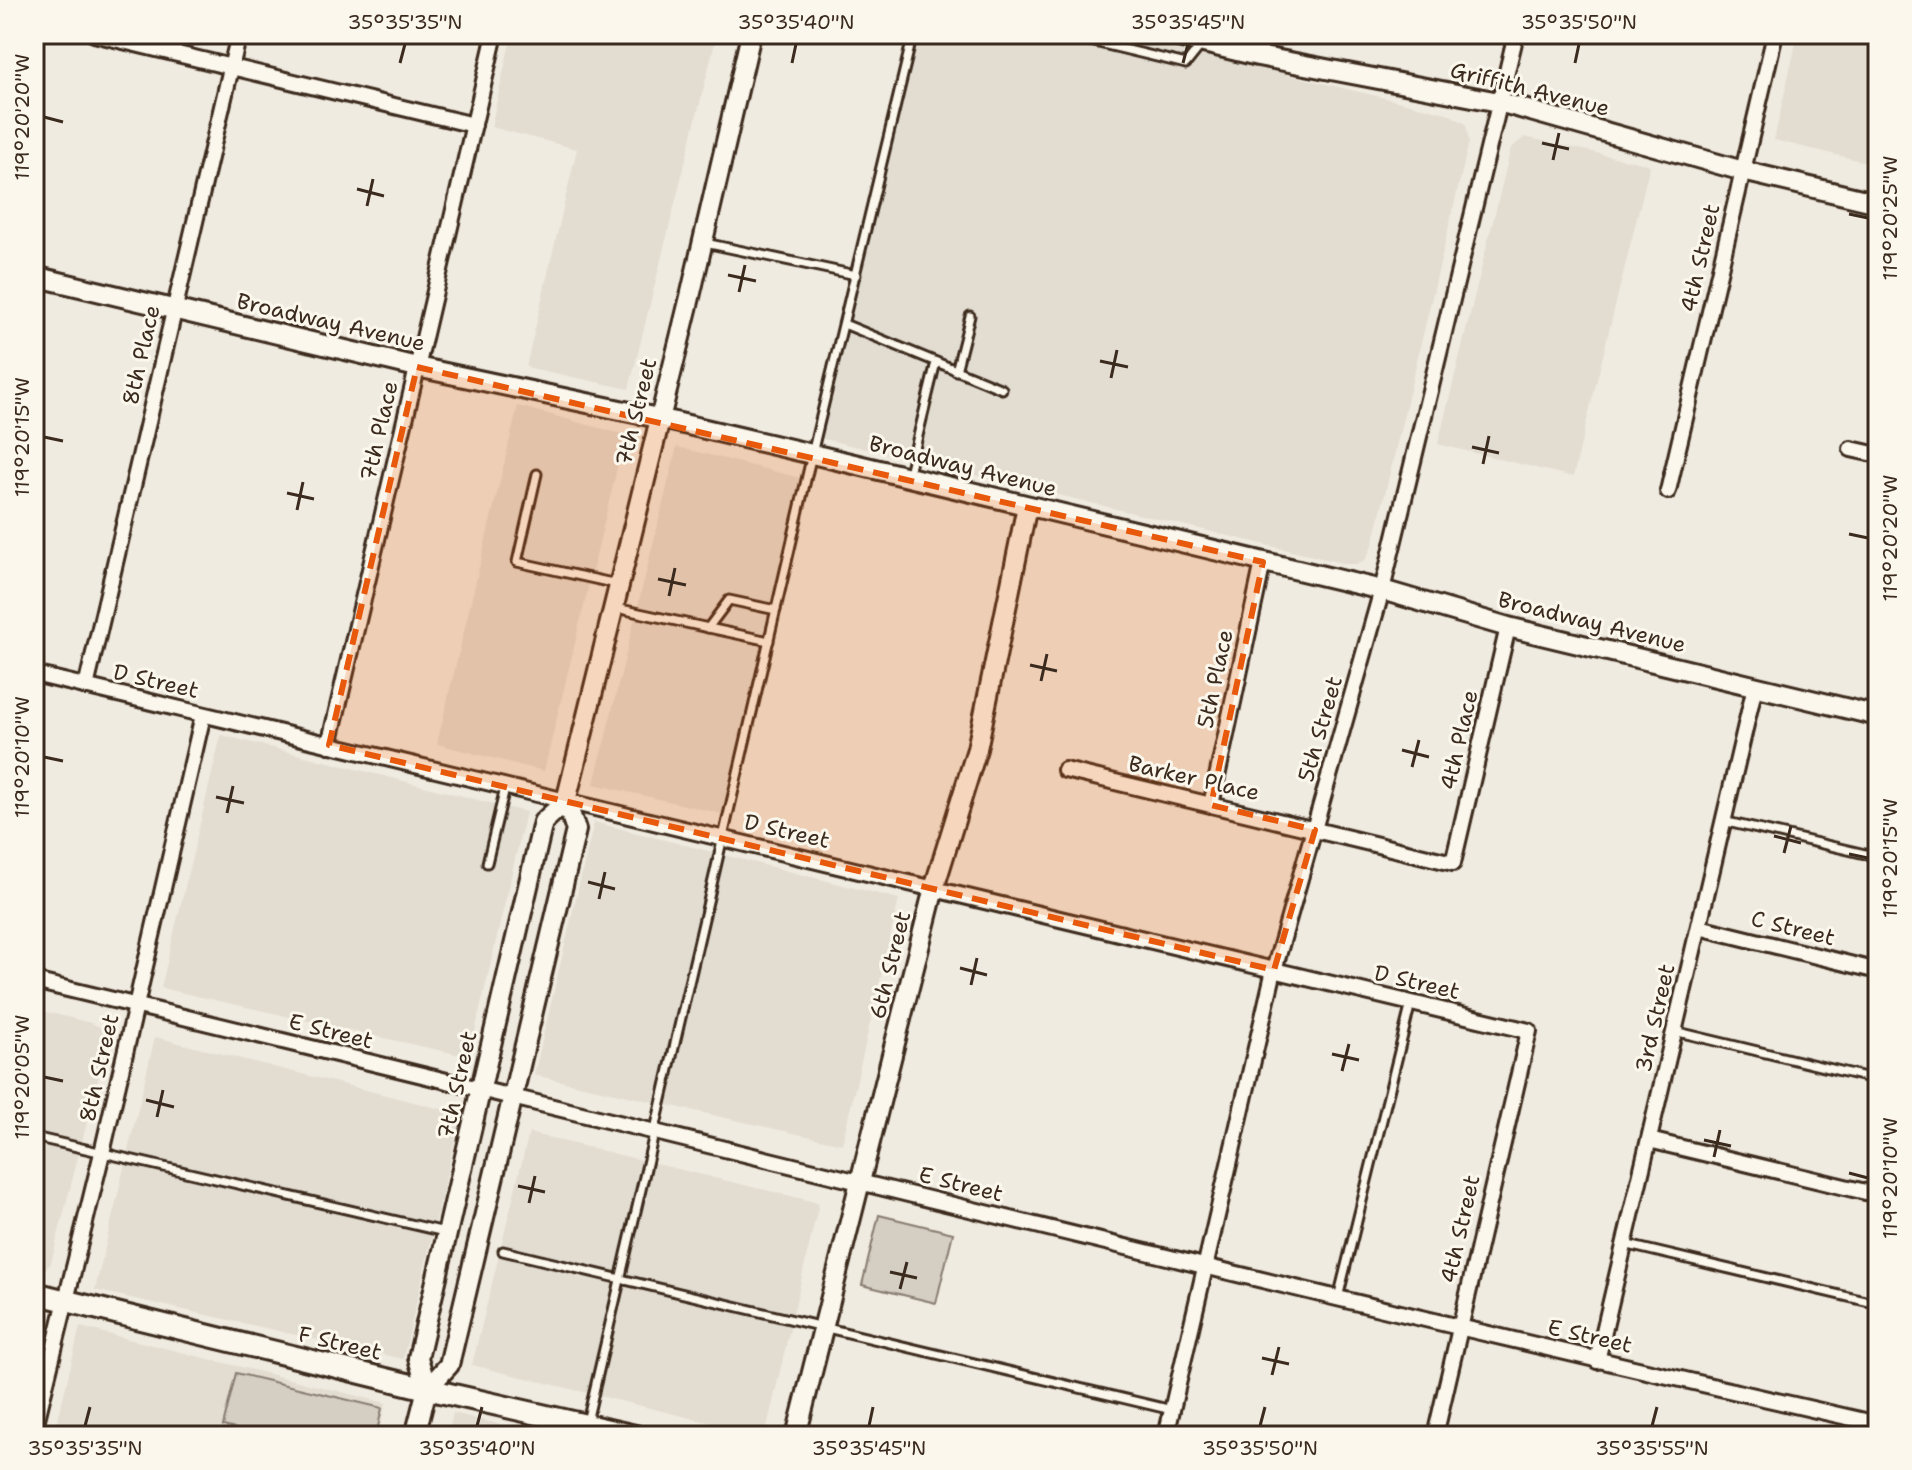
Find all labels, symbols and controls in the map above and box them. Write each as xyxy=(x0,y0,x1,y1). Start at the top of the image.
text: 35°35'35"N xyxy=(348,9,462,35)
text: 35°35'40"N xyxy=(737,9,855,35)
text: 35°35'45"N xyxy=(1131,9,1245,35)
text: 35°35'50"N xyxy=(1521,9,1637,35)
text: 119°20'20"W xyxy=(9,54,35,180)
street label: Griffith Avenue xyxy=(1447,55,1613,123)
text: 119°20'25"W xyxy=(1877,156,1903,280)
street label: 4th Street xyxy=(1673,201,1727,315)
street label: Broadway Avenue xyxy=(234,286,428,358)
street label: 8th Place xyxy=(115,302,167,408)
street label: 7th Street xyxy=(609,355,663,469)
text: 119°20'15"W xyxy=(9,377,35,497)
street label: 7th Place xyxy=(353,378,405,484)
street label: Broadway Avenue xyxy=(866,429,1060,503)
text: 119°20'20"W xyxy=(1877,475,1903,601)
street label: Broadway Avenue xyxy=(1495,585,1689,659)
street label: 5th Place xyxy=(1190,627,1240,731)
street label: D Street xyxy=(110,657,202,705)
street label: 5th Street xyxy=(1291,673,1349,785)
street label: 4th Place xyxy=(1433,687,1485,793)
text: 119°20'10"W xyxy=(9,696,35,818)
street label: Barker Place xyxy=(1126,749,1262,807)
text: 119°20'15"W xyxy=(1877,798,1903,918)
street label: D Street xyxy=(741,807,833,855)
street label: C Street xyxy=(1748,904,1838,952)
street label: 6th Street xyxy=(863,908,917,1022)
street label: D Street xyxy=(1371,958,1463,1006)
street label: 3rd Street xyxy=(1628,961,1682,1075)
street label: E Street xyxy=(286,1007,376,1055)
street label: 8th Street xyxy=(72,1011,126,1125)
text: 119°20'05"W xyxy=(9,1014,35,1140)
street label: 7th Street xyxy=(430,1028,484,1142)
text: 119°20'10"W xyxy=(1877,1117,1903,1239)
street label: E Street xyxy=(916,1160,1006,1208)
street label: 4th Street xyxy=(1433,1172,1487,1286)
street label: E Street xyxy=(1545,1312,1635,1360)
street label: F Street xyxy=(296,1319,384,1367)
text: 35°35'35"N xyxy=(28,1435,142,1461)
text: 35°35'40"N xyxy=(418,1435,536,1461)
text: 35°35'45"N xyxy=(812,1435,926,1461)
text: 35°35'50"N xyxy=(1202,1435,1318,1461)
text: 35°35'55"N xyxy=(1595,1435,1709,1461)

